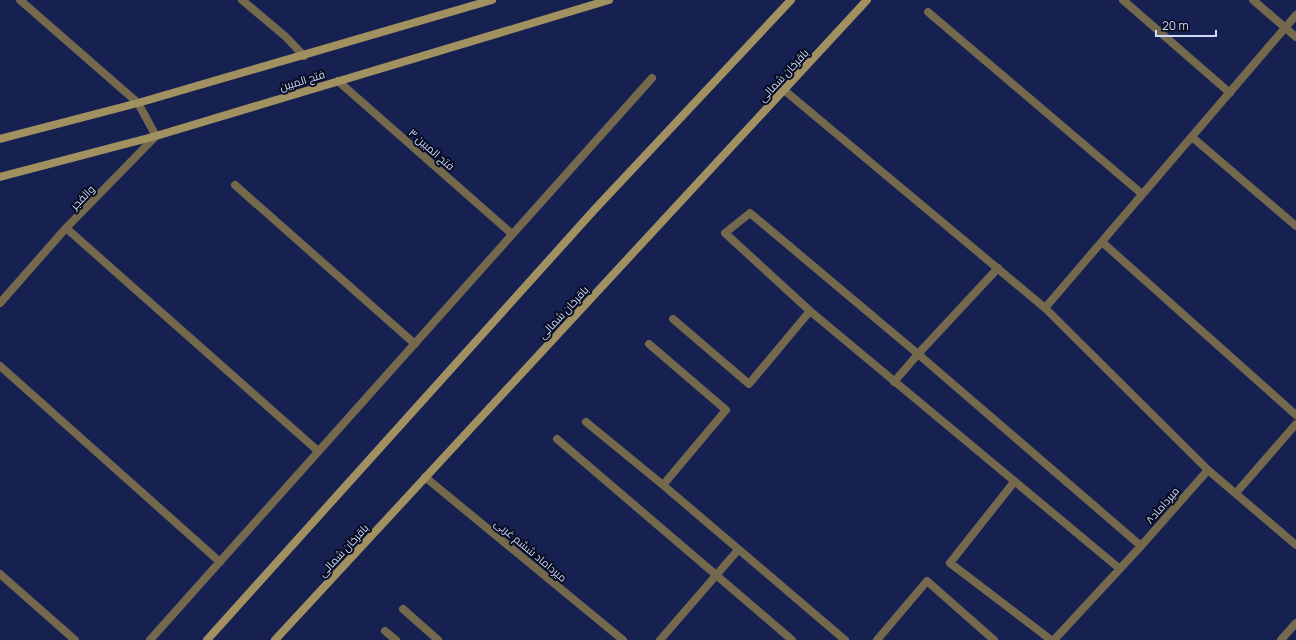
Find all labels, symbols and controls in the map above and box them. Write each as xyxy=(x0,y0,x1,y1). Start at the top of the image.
scale bar xyxy=(1156,12,1216,38)
text: 20 m xyxy=(1162,17,1189,34)
street label: باقرخان شمالی xyxy=(754,45,812,105)
street label: فتح المبین xyxy=(278,66,327,95)
street label: فتح المبین ۳ xyxy=(405,125,458,174)
street label: والفجر xyxy=(66,181,97,213)
street label: باقرخان شمالی xyxy=(534,282,592,342)
street label: میرداماد۸ xyxy=(1142,483,1182,527)
street label: میرداماد ششم غربی xyxy=(491,515,570,585)
street label: باقرخان شمالی xyxy=(314,520,372,580)

